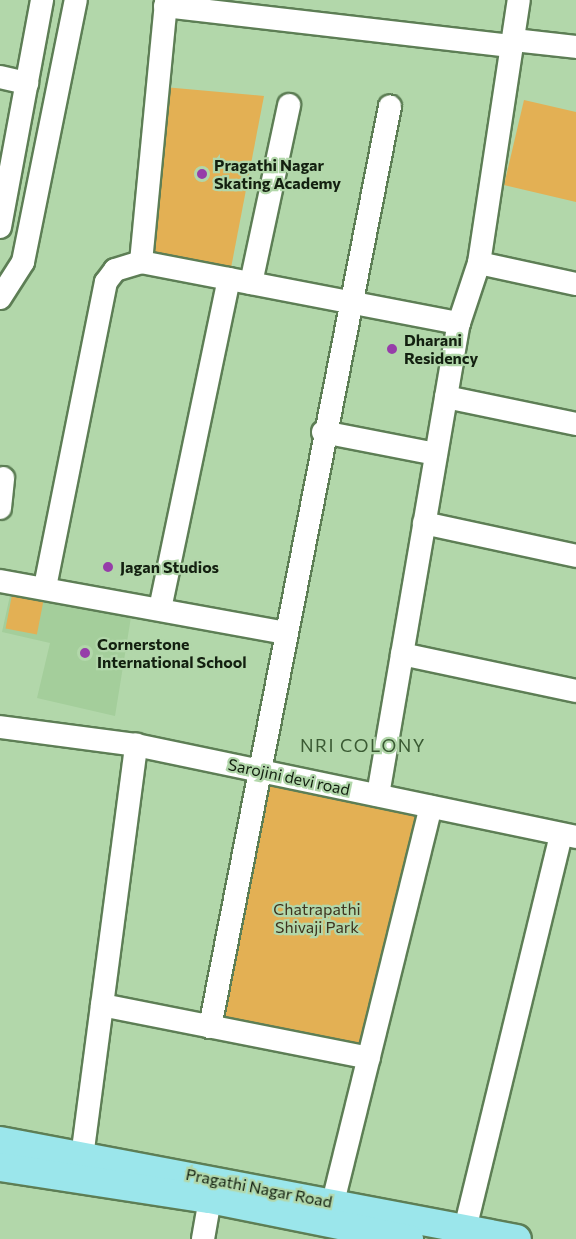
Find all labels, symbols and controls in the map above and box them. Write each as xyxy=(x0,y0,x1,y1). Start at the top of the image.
place label: Pragathi Nagar Skating Academy xyxy=(214,155,341,193)
marker: Pragathi Nagar Skating Academy xyxy=(195,167,209,181)
place label: Dharani Residency xyxy=(404,330,478,368)
marker: Dharani Residency xyxy=(385,342,399,356)
place label: Jagan Studios xyxy=(120,557,219,577)
marker: Jagan Studios xyxy=(101,560,115,574)
place label: Cornerstone International School xyxy=(97,634,247,672)
marker: Cornerstone International School xyxy=(78,646,92,660)
district label: NRI COLONY xyxy=(300,734,426,756)
street label: Sarojini devi road xyxy=(226,755,352,799)
park label: Chatrapathi Shivaji Park xyxy=(273,899,361,937)
street label: Pragathi Nagar Road xyxy=(184,1164,334,1212)

